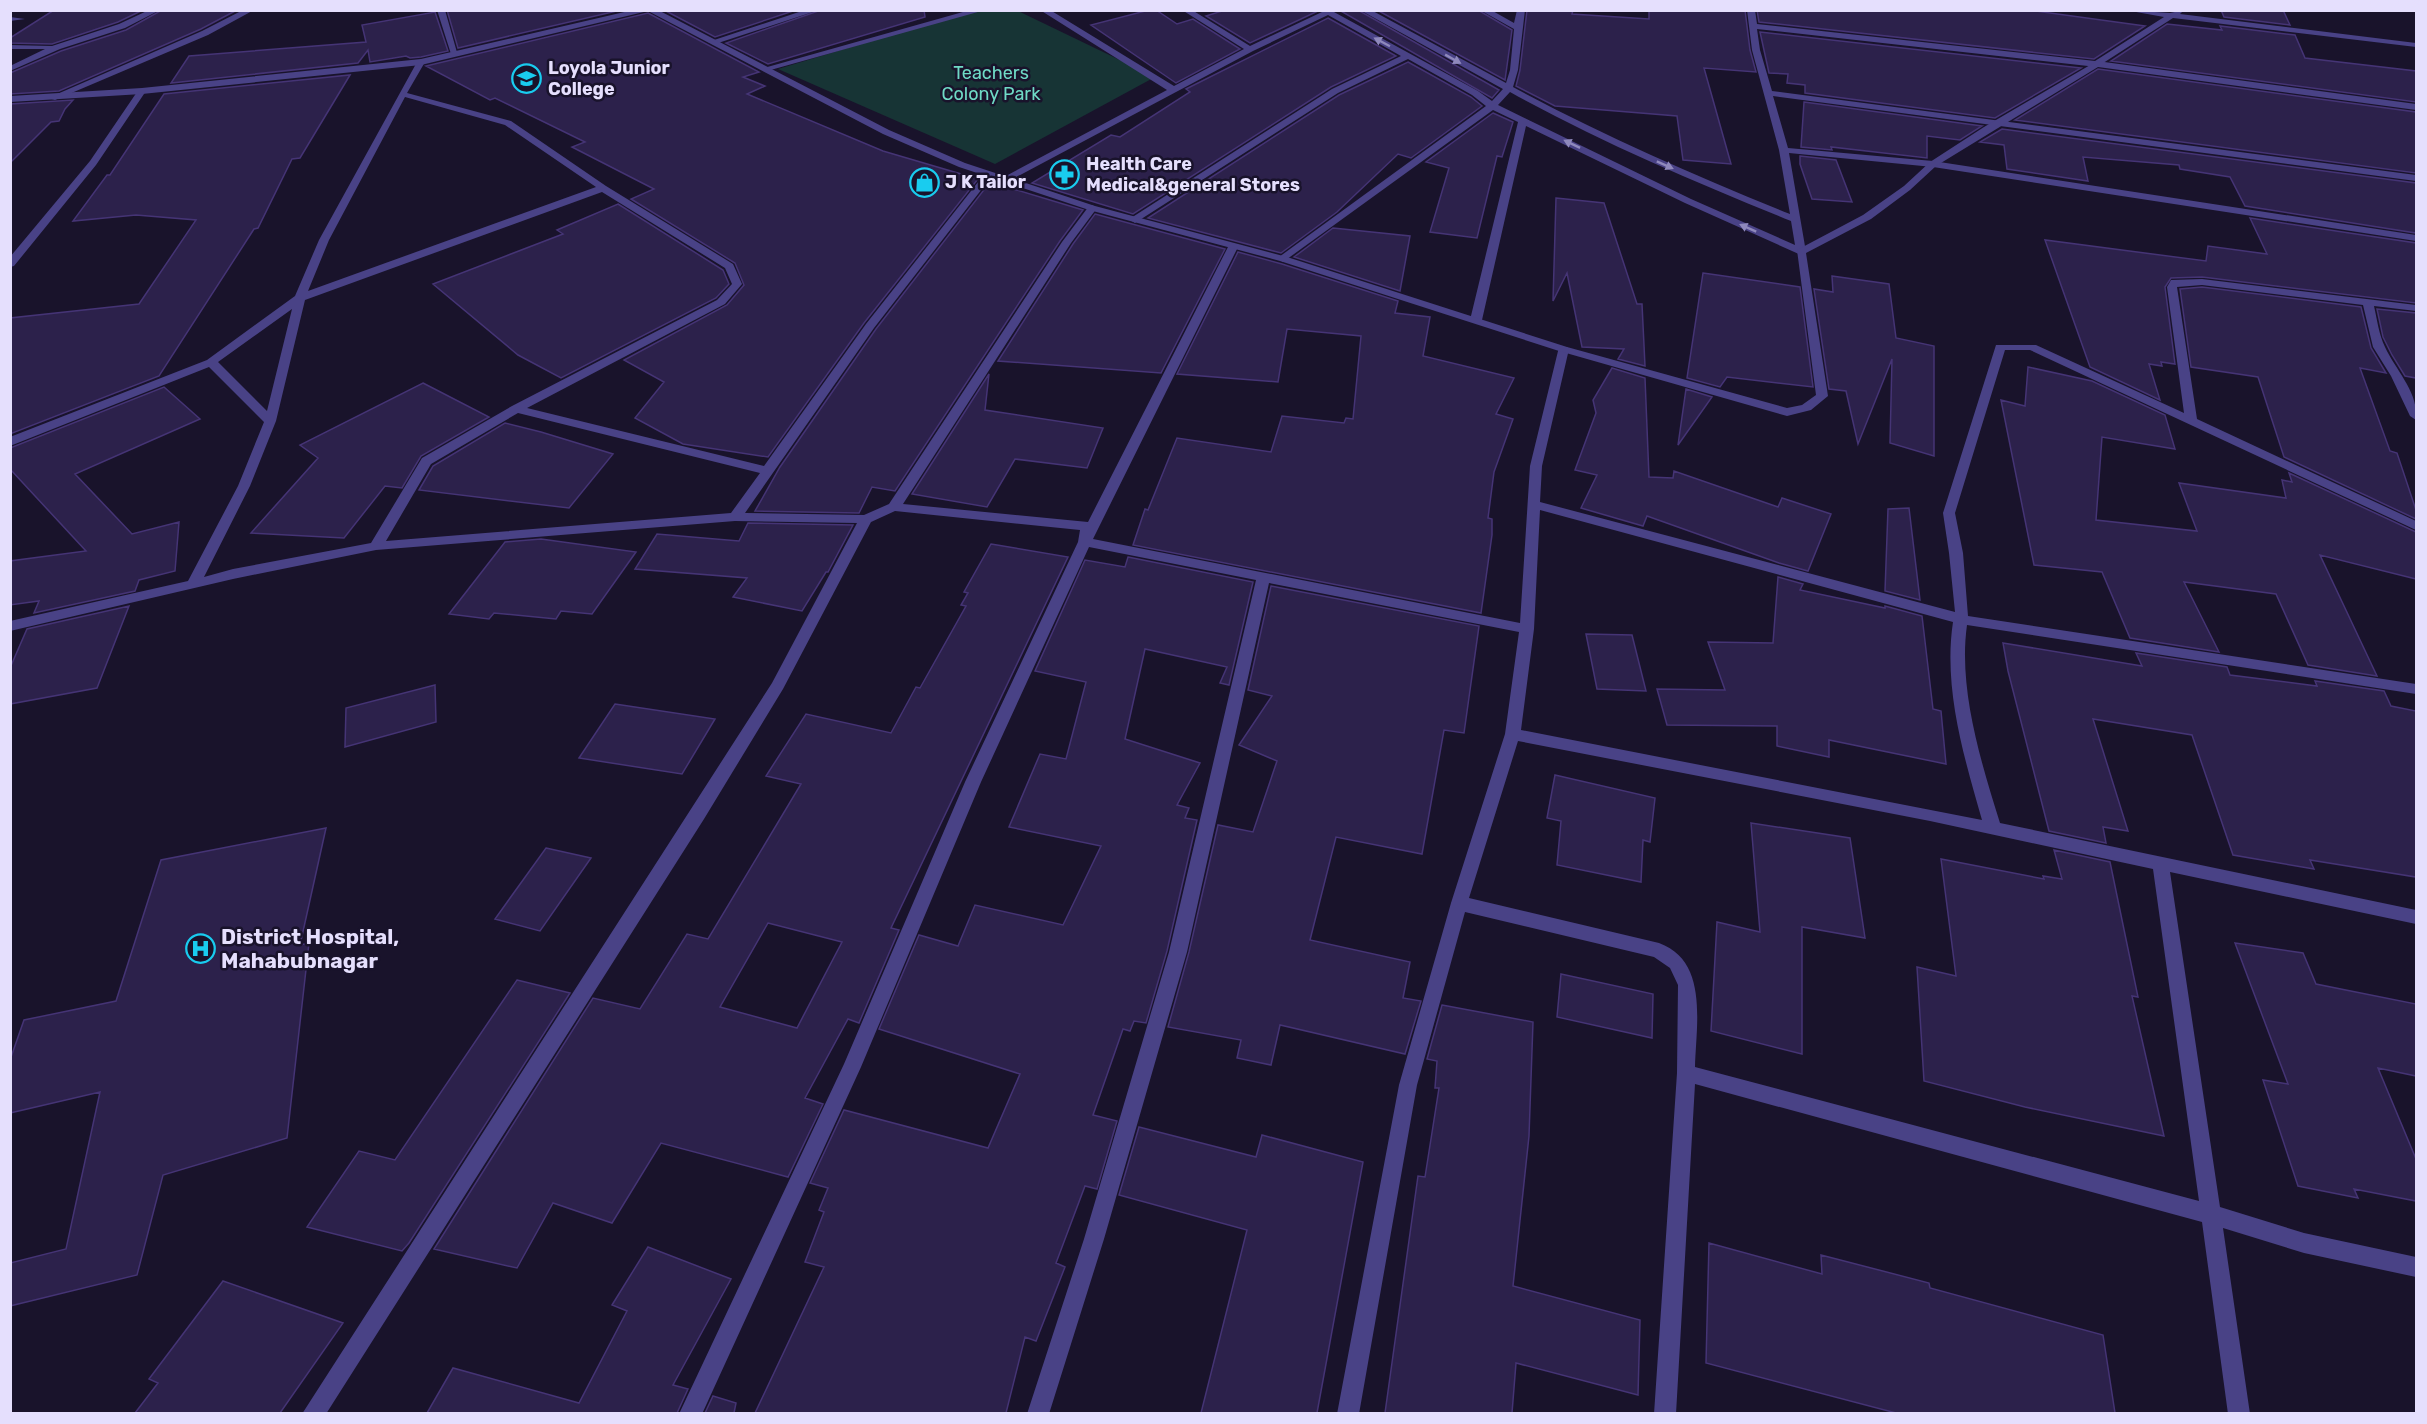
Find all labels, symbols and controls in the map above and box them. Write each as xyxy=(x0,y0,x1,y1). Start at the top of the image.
one-way arrow xyxy=(1373,37,1390,47)
one-way arrow xyxy=(1445,53,1461,64)
place label: Loyola Junior College xyxy=(548,57,670,100)
school or university icon: Loyola Junior College xyxy=(511,62,543,94)
park label: Teachers Colony Park xyxy=(942,62,1041,105)
one-way arrow xyxy=(1563,139,1580,148)
place label: Health Care Medical&general Stores xyxy=(1086,153,1300,196)
pharmacy icon: Health Care Medical&general Stores xyxy=(1049,158,1081,190)
one-way arrow xyxy=(1656,160,1673,169)
shop icon: J K Tailor xyxy=(908,166,940,198)
place label: J K Tailor xyxy=(945,171,1026,193)
one-way arrow xyxy=(1738,223,1756,233)
place label: District Hospital, Mahabubnagar xyxy=(221,924,399,973)
hospital icon: District Hospital, Mahabubnagar xyxy=(184,933,216,965)

